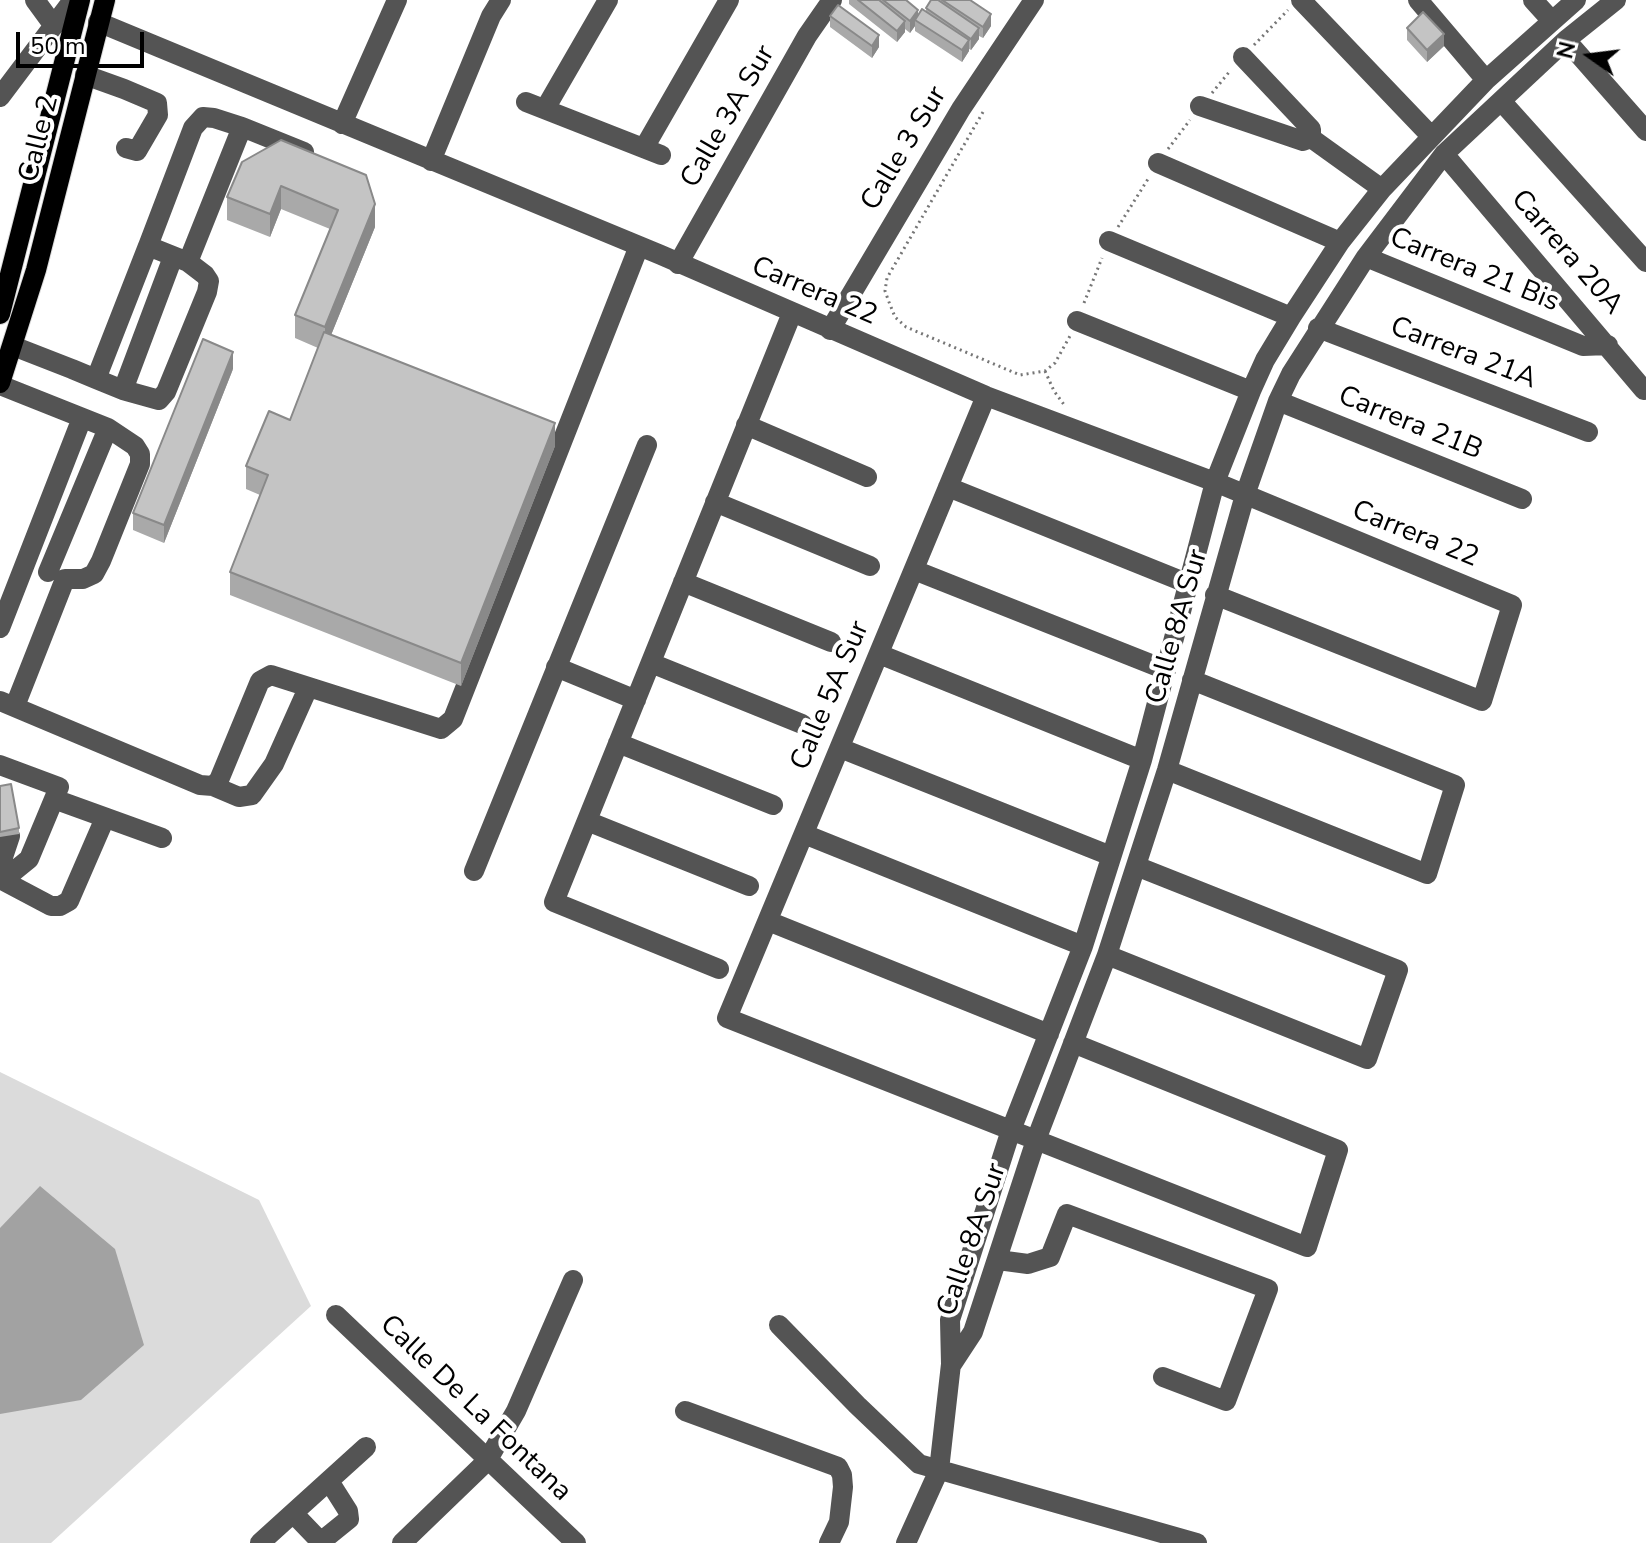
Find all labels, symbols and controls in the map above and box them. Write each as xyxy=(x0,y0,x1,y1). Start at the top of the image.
scale bar xyxy=(20,16,148,66)
north arrow xyxy=(1550,16,1630,96)
text: 50 m xyxy=(30,30,86,62)
text: N xyxy=(1550,39,1583,62)
street label: Calle 3A Sur xyxy=(675,40,783,194)
street label: Calle 3 Sur xyxy=(855,81,955,217)
street label: Calle 2 xyxy=(13,92,67,186)
street label: Carrera 20A xyxy=(1503,184,1629,322)
street label: Carrera 21 Bis xyxy=(1384,222,1564,320)
street label: Carrera 22 xyxy=(746,250,882,334)
street label: Carrera 21A xyxy=(1385,311,1541,397)
street label: Carrera 21B xyxy=(1333,380,1487,468)
street label: Carrera 22 xyxy=(1347,494,1483,576)
street label: Calle 8A Sur xyxy=(1140,546,1216,708)
street label: Calle 5A Sur xyxy=(784,616,878,776)
street label: Calle 8A Sur xyxy=(931,1159,1015,1321)
street label: Calle De La Fontana xyxy=(372,1309,578,1509)

